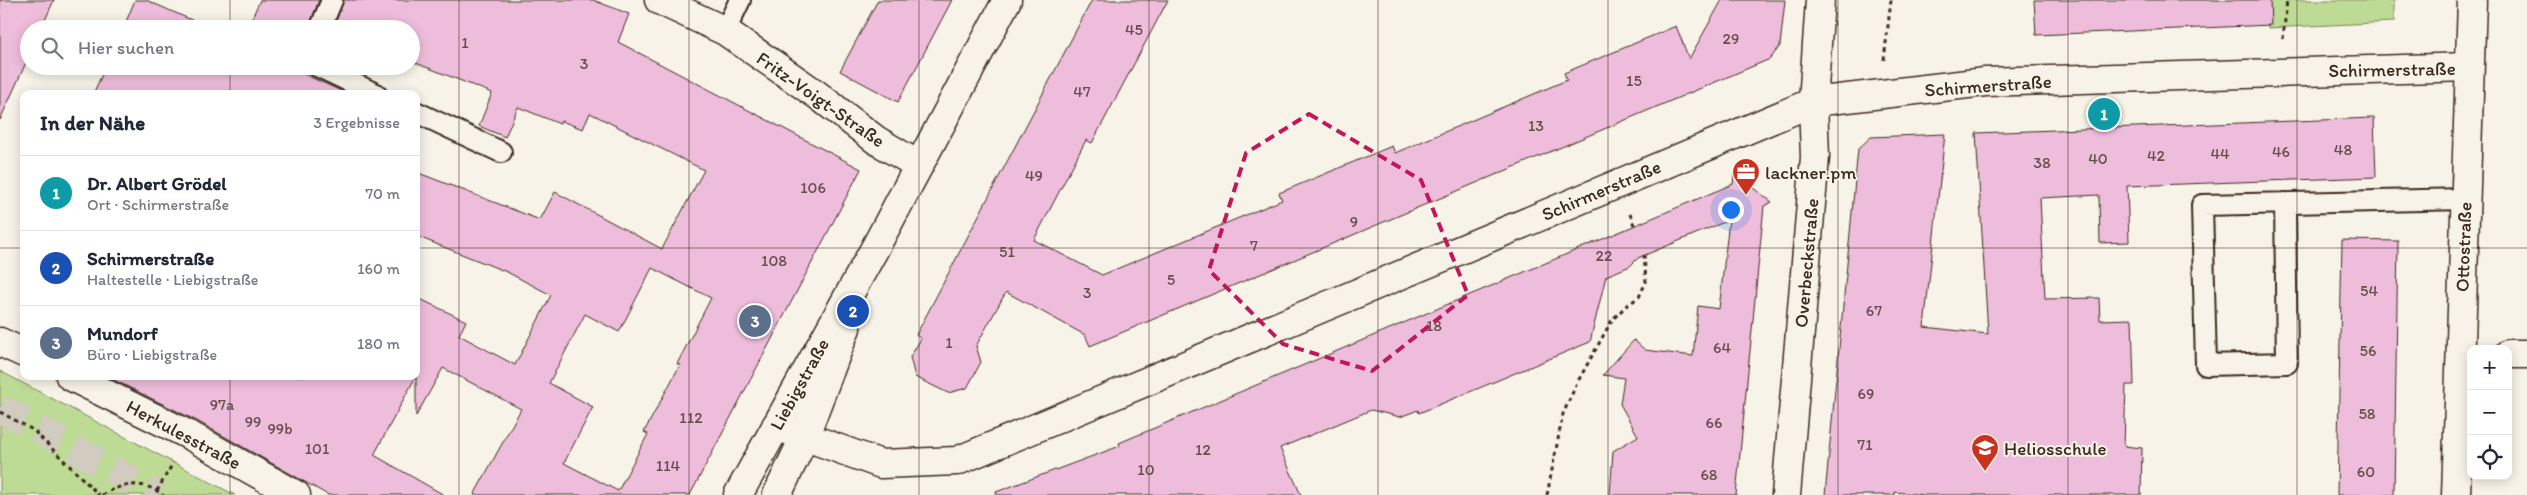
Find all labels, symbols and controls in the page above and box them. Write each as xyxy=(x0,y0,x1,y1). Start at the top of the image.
search box xyxy=(20,20,420,75)
house number: 45 xyxy=(1125,20,1143,39)
house number: 29 xyxy=(1723,29,1739,48)
house number: 1 xyxy=(461,33,469,52)
icon: search xyxy=(38,34,66,62)
text: Hier suchen xyxy=(78,36,174,59)
street label: Fritz-Voigt-Straße xyxy=(752,47,889,152)
house number: 3 xyxy=(580,54,589,73)
street label: Schirmerstraße xyxy=(2328,57,2456,82)
street label: Schirmerstraße xyxy=(1924,70,2052,101)
house number: 15 xyxy=(1626,71,1642,90)
house number: 47 xyxy=(1073,82,1091,101)
pin: 1 xyxy=(2088,95,2120,133)
text: In der Nähe xyxy=(40,110,145,135)
text: 3 Ergebnisse xyxy=(313,113,400,132)
house number: 13 xyxy=(1528,116,1544,135)
house number: 48 xyxy=(2334,140,2352,159)
house number: 46 xyxy=(2272,142,2290,161)
house number: 44 xyxy=(2210,144,2230,163)
house number: 42 xyxy=(2147,146,2166,165)
house number: 40 xyxy=(2088,149,2108,168)
house number: 38 xyxy=(2033,153,2051,172)
street label: Schirmerstraße xyxy=(1538,155,1664,226)
office icon: lackner.pm xyxy=(1731,157,1761,196)
place label: lackner.pm xyxy=(1765,161,1856,184)
house number: 49 xyxy=(1025,166,1043,185)
text: Dr. Albert Grödel xyxy=(87,172,227,195)
house number: 106 xyxy=(800,178,826,197)
text: 1 xyxy=(52,184,60,203)
text: 70 m xyxy=(365,184,400,203)
text: Ort · Schirmerstraße xyxy=(87,195,229,214)
your location xyxy=(1718,197,1744,223)
street label: Overbeckstraße xyxy=(1789,197,1824,329)
street label: Ottostraße xyxy=(2450,201,2477,293)
house number: 9 xyxy=(1350,212,1358,231)
house number: 7 xyxy=(1250,236,1258,255)
house number: 51 xyxy=(999,242,1015,261)
house number: 22 xyxy=(1596,246,1613,265)
text: Schirmerstraße xyxy=(87,247,214,270)
house number: 108 xyxy=(761,251,787,270)
text: 2 xyxy=(52,259,60,278)
text: 160 m xyxy=(357,259,400,278)
text: Haltestelle · Liebigstraße xyxy=(87,270,258,289)
house number: 5 xyxy=(1167,270,1175,289)
house number: 54 xyxy=(2360,281,2378,300)
house number: 3 xyxy=(1083,283,1092,302)
pin: 2 xyxy=(837,292,869,330)
house number: 67 xyxy=(1866,301,1882,320)
pin: 3 xyxy=(739,302,771,340)
house number: 18 xyxy=(1426,316,1442,335)
text: Mundorf xyxy=(87,322,158,345)
house number: 1 xyxy=(945,333,953,352)
text: 3 xyxy=(52,334,60,353)
text: 180 m xyxy=(357,334,400,353)
street label: Liebigstraße xyxy=(765,334,834,434)
house number: 64 xyxy=(1713,338,1731,357)
house number: 56 xyxy=(2360,341,2376,360)
text: Büro · Liebigstraße xyxy=(87,345,217,364)
map controls xyxy=(2467,345,2512,480)
button: + xyxy=(2467,345,2512,390)
house number: 69 xyxy=(1858,384,1874,403)
button: − xyxy=(2467,390,2512,435)
street label: Herkulesstraße xyxy=(123,395,245,474)
house number: 97a xyxy=(210,395,235,414)
house number: 58 xyxy=(2358,404,2376,423)
house number: 112 xyxy=(679,408,703,427)
house number: 99 xyxy=(245,412,261,431)
house number: 66 xyxy=(1706,413,1722,432)
house number: 99b xyxy=(267,419,293,438)
school or university icon: Heliosschule xyxy=(1970,433,2000,472)
house number: 71 xyxy=(1857,435,1873,454)
button: locate xyxy=(2467,435,2512,480)
place label: Heliosschule xyxy=(2004,437,2107,460)
house number: 101 xyxy=(305,439,330,458)
house number: 12 xyxy=(1195,440,1212,459)
house number: 114 xyxy=(656,456,681,475)
house number: 10 xyxy=(1137,460,1155,479)
house number: 60 xyxy=(2357,462,2375,481)
house number: 68 xyxy=(1700,465,1718,484)

